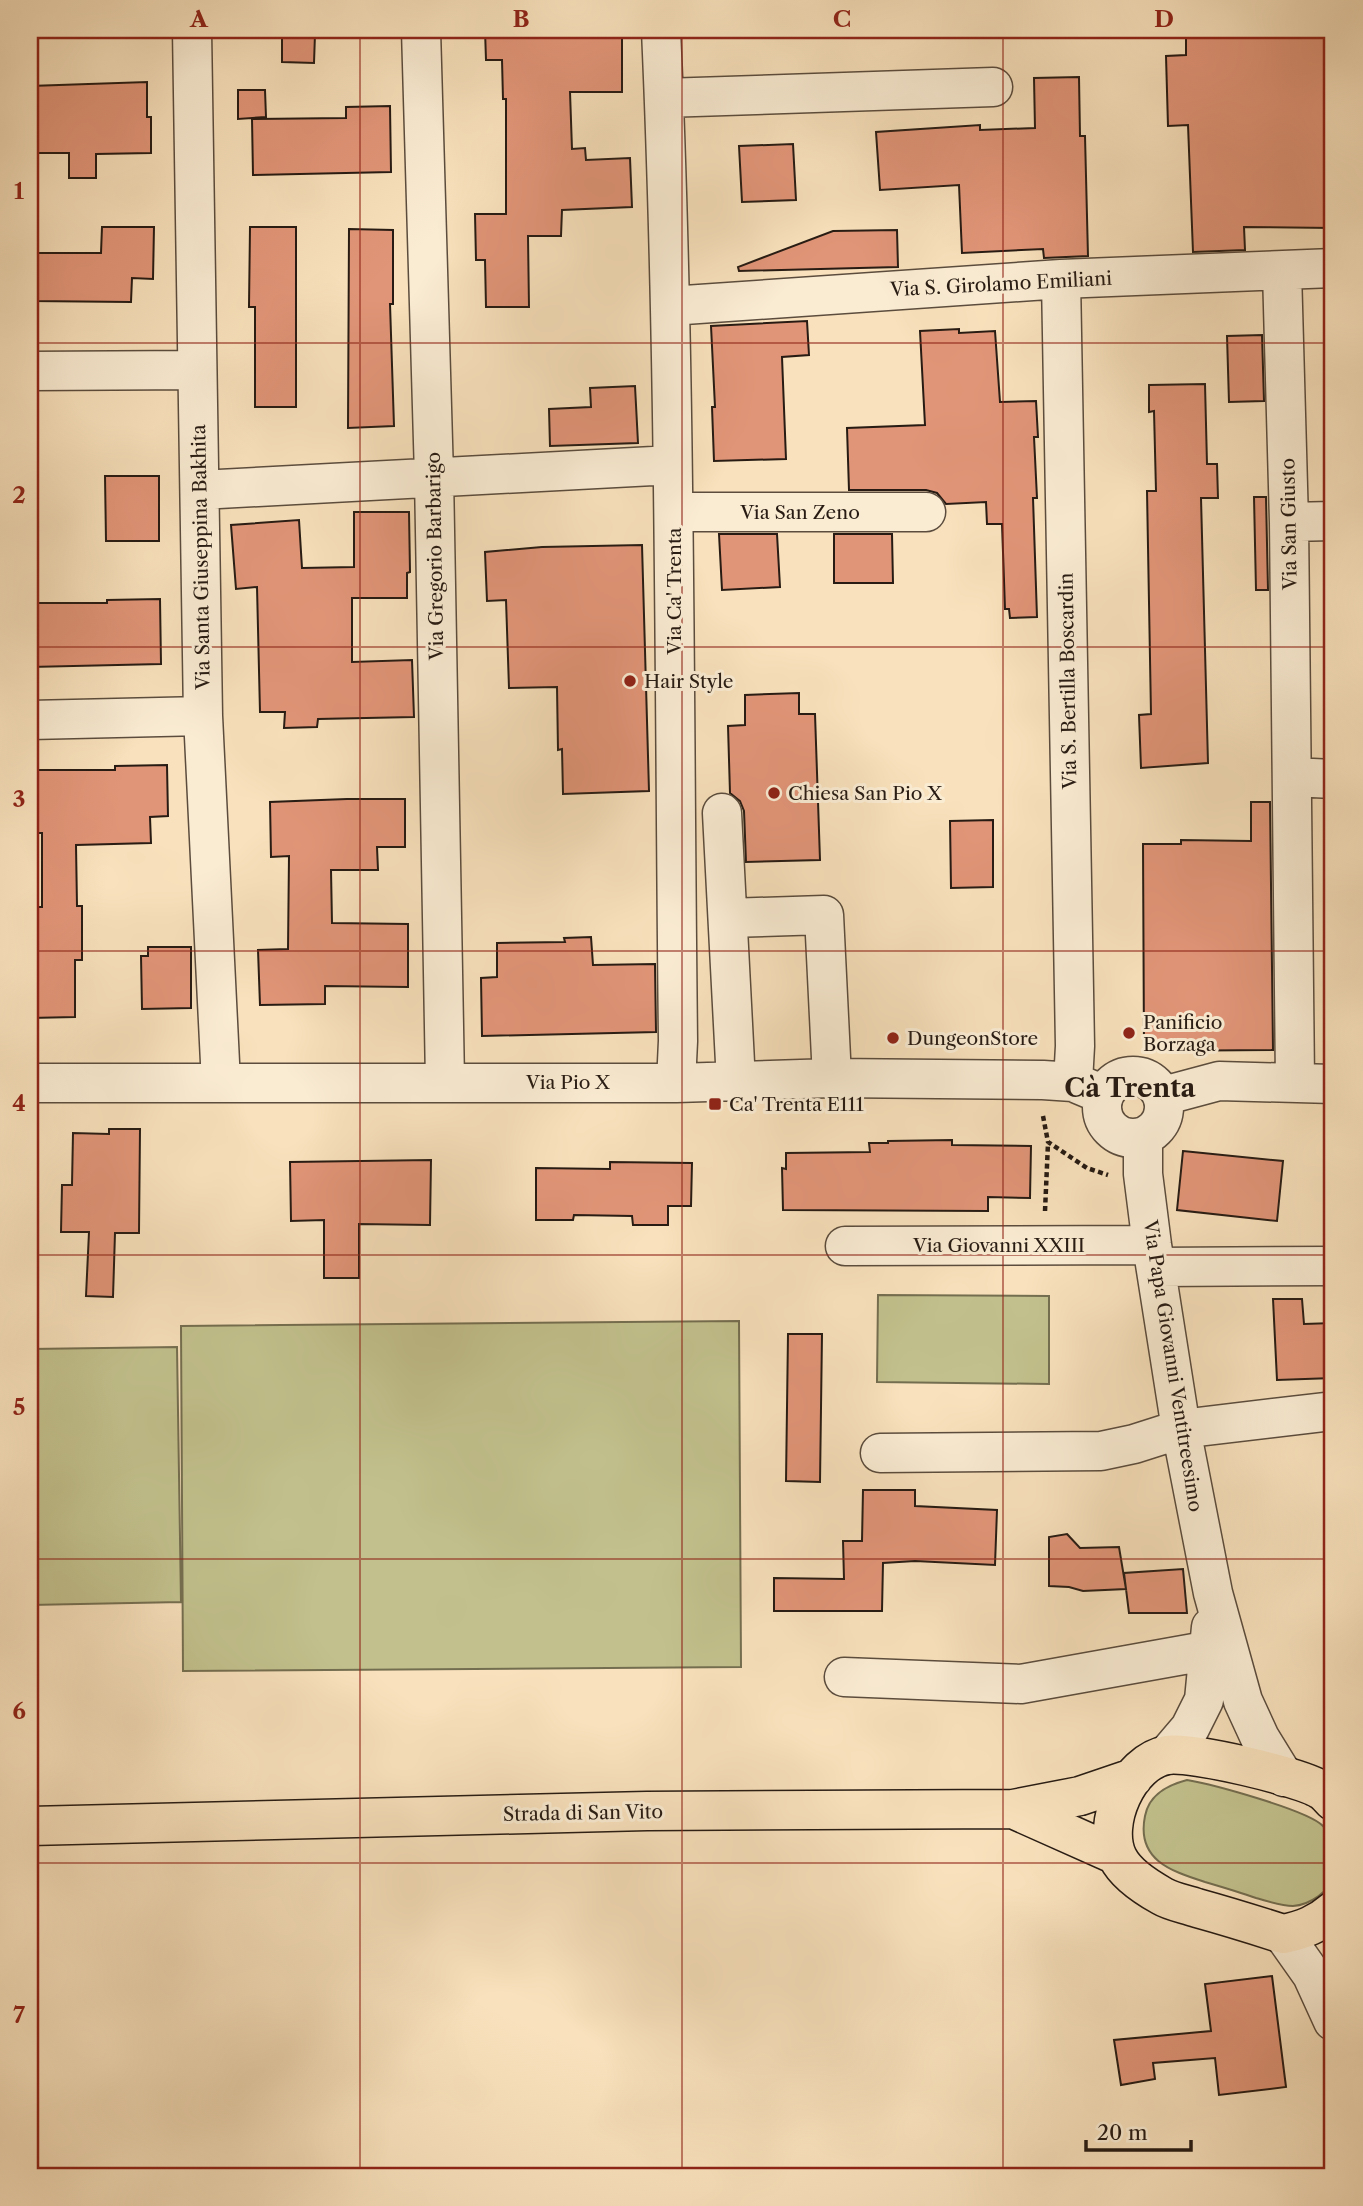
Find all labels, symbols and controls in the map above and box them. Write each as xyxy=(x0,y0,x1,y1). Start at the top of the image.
text: A xyxy=(189,5,209,33)
text: B xyxy=(512,5,530,33)
text: C xyxy=(833,5,851,33)
text: D xyxy=(1154,5,1174,33)
text: 1 xyxy=(14,177,25,205)
street label: Via S. Girolamo Emiliani xyxy=(889,267,1113,301)
street label: Via Santa Giuseppina Bakhita xyxy=(187,424,215,691)
street label: Via Gregorio Barbarigo xyxy=(422,452,448,661)
street label: Via San Giusto xyxy=(1276,458,1302,591)
text: 2 xyxy=(12,481,26,509)
street label: Via San Zeno xyxy=(739,501,860,524)
street label: Via Ca' Trenta xyxy=(663,527,686,656)
street label: Via S. Bertilla Boscardin xyxy=(1055,572,1081,790)
place label: Hair Style xyxy=(644,670,734,693)
marker: Hair Style xyxy=(622,673,638,689)
place label: Chiesa San Pio X xyxy=(788,782,943,805)
text: 3 xyxy=(13,785,26,813)
marker: Chiesa San Pio X xyxy=(766,785,782,801)
place label: Panificio Borzaga xyxy=(1143,1011,1222,1056)
marker: Panificio Borzaga xyxy=(1121,1025,1137,1041)
place label: DungeonStore xyxy=(907,1027,1038,1050)
marker: DungeonStore xyxy=(885,1030,901,1046)
street label: Via Pio X xyxy=(525,1071,611,1094)
district label: Cà Trenta xyxy=(1064,1072,1197,1104)
text: 4 xyxy=(12,1089,26,1117)
place label: Ca' Trenta E111 xyxy=(729,1093,864,1116)
marker: Ca' Trenta E111 xyxy=(707,1096,723,1112)
street label: Via Papa Giovanni Ventitreesimo xyxy=(1138,1217,1207,1514)
street label: Via Giovanni XXIII xyxy=(912,1234,1085,1257)
text: 5 xyxy=(13,1393,25,1421)
text: 6 xyxy=(12,1697,26,1725)
street label: Strada di San Vito xyxy=(503,1800,663,1826)
text: 7 xyxy=(13,2001,25,2029)
scale bar xyxy=(1086,2108,1192,2152)
text: 20 m xyxy=(1097,2120,1148,2145)

